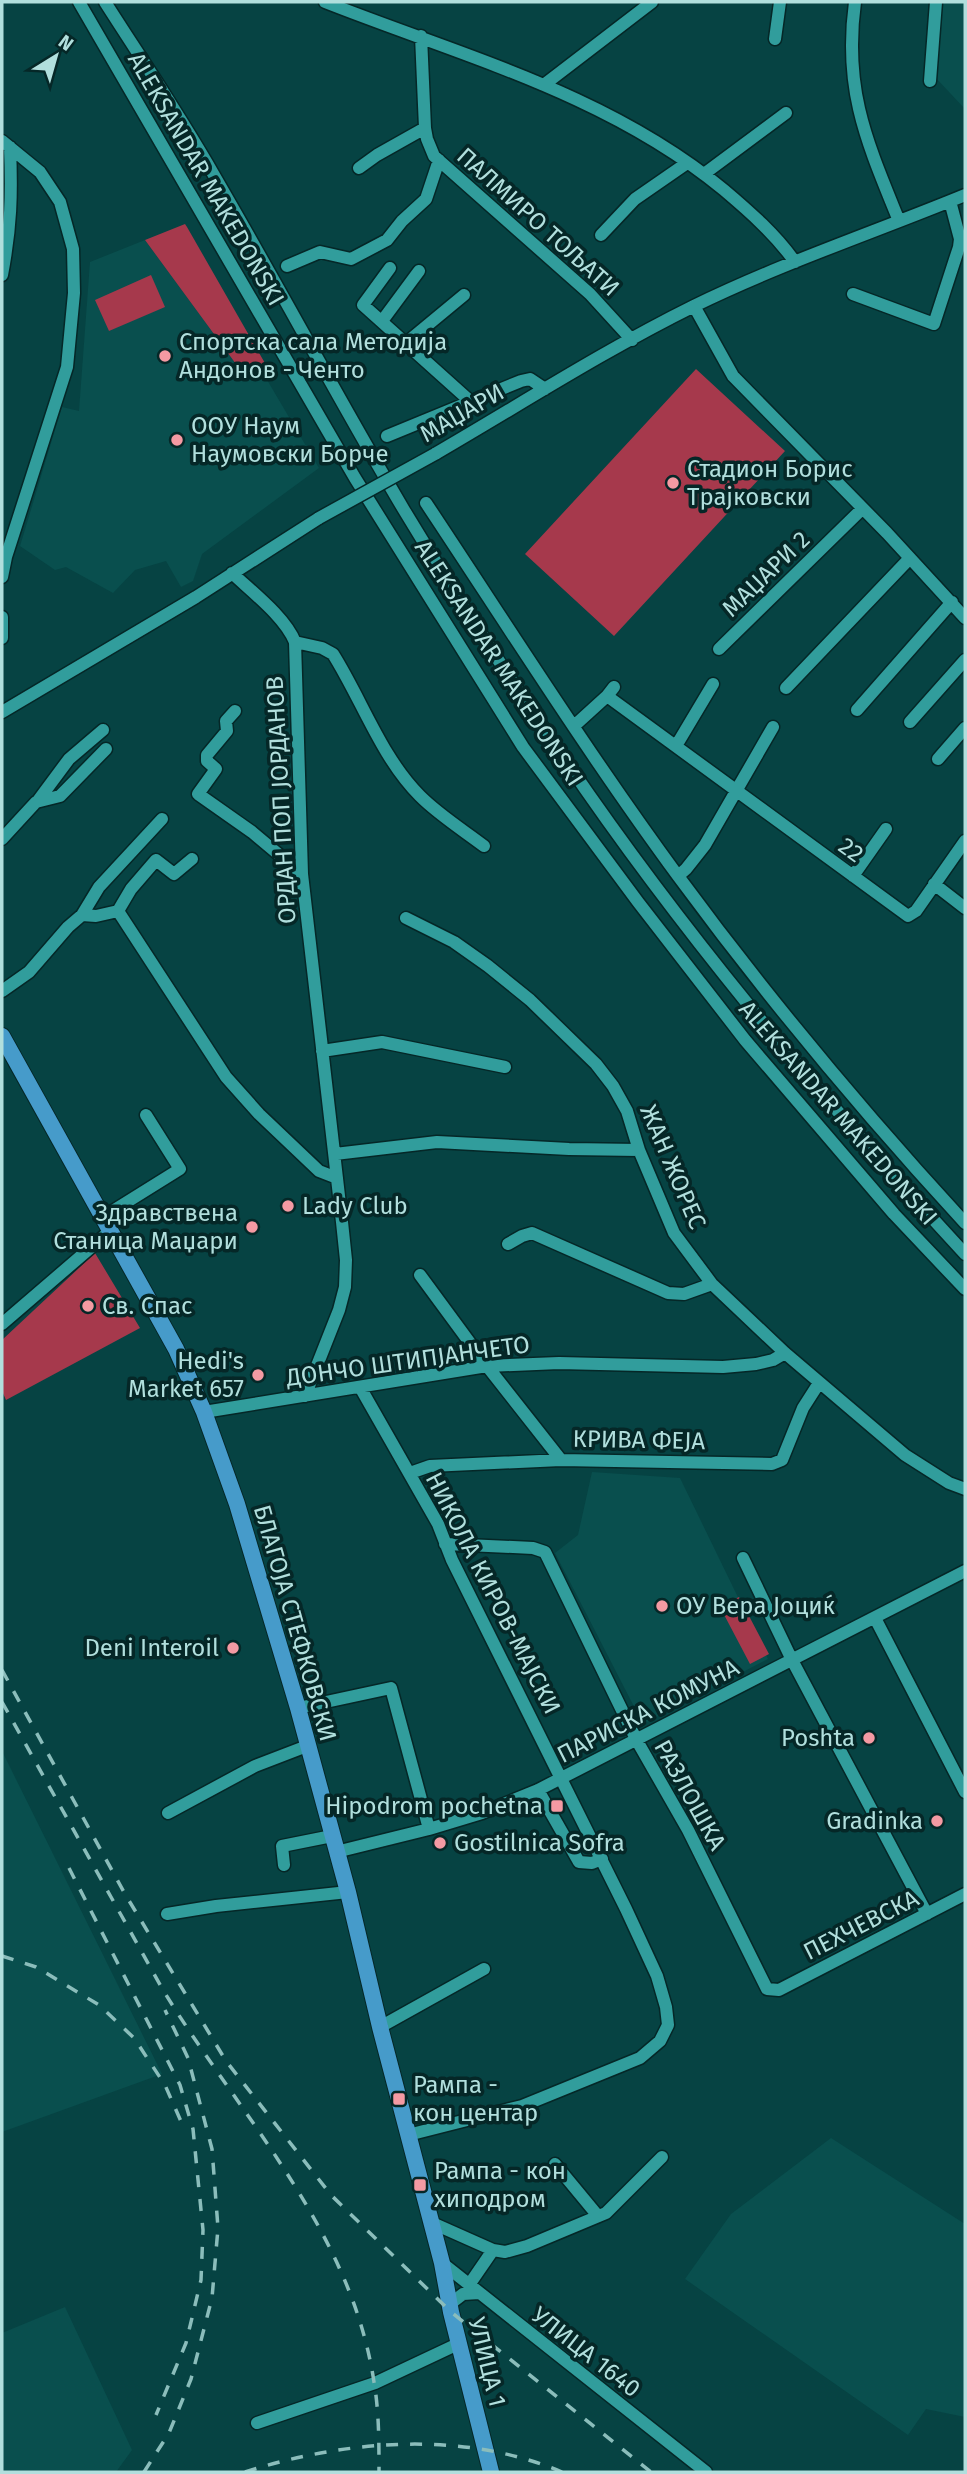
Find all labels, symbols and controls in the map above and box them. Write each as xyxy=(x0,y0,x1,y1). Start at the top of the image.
north arrow xyxy=(21,21,91,91)
text: N xyxy=(54,30,78,56)
street label: ALEKSANDAR MAKEDONSKI xyxy=(122,47,290,311)
street label: ПАЛМИРО ТОЉАТИ xyxy=(451,142,625,302)
place label: Спортска сала Методија Андонов - Ченто xyxy=(179,328,447,384)
marker: Спортска сала Методија Андонов - Ченто xyxy=(157,348,173,364)
street label: МАЏАРИ xyxy=(415,378,509,448)
place label: ООУ Наум Наумовски Борче xyxy=(191,412,388,468)
marker: ООУ Наум Наумовски Борче xyxy=(169,432,185,448)
place label: Стадион Борис Трајковски xyxy=(687,455,853,511)
marker: Стадион Борис Трајковски xyxy=(665,475,681,491)
street label: МАЏАРИ 2 xyxy=(716,525,816,623)
street label: ALEKSANDAR MAKEDONSKI xyxy=(409,535,589,791)
street label: ОРДАН ПОП ЈОРДАНОВ xyxy=(261,675,301,925)
street label: 22 xyxy=(833,832,869,868)
street label: ALEKSANDAR MAKEDONSKI xyxy=(733,995,943,1231)
street label: ЖАН ЖОРЕС xyxy=(634,1101,712,1233)
place label: Lady Club xyxy=(302,1192,408,1220)
marker: Lady Club xyxy=(280,1198,296,1214)
place label: Здравствена Станица Маџари xyxy=(53,1199,238,1255)
marker: Здравствена Станица Маџари xyxy=(244,1219,260,1235)
place label: Св. Спас xyxy=(102,1292,193,1320)
marker: Св. Спас xyxy=(80,1298,96,1314)
street label: ДОНЧО ШТИПЈАНЧЕТО xyxy=(283,1330,532,1392)
place label: Hedi's Market 657 xyxy=(128,1347,244,1403)
marker: Hedi's Market 657 xyxy=(250,1367,266,1383)
street label: КРИВА ФЕЈА xyxy=(573,1425,706,1455)
street label: НИКОЛА КИРОВ-МАЈСКИ xyxy=(420,1467,566,1719)
street label: БЛАГОЈА СТЕФКОВСКИ xyxy=(248,1502,342,1744)
place label: ОУ Вера Јоциќ xyxy=(676,1592,836,1620)
marker: ОУ Вера Јоциќ xyxy=(654,1598,670,1614)
place label: Deni Interoil xyxy=(84,1634,219,1662)
marker: Deni Interoil xyxy=(225,1640,241,1656)
street label: ПАРИСКА КОМУНА xyxy=(553,1653,744,1769)
place label: Poshta xyxy=(781,1724,855,1752)
marker: Poshta xyxy=(861,1730,877,1746)
street label: РАЗЛОШКА xyxy=(648,1735,732,1855)
place label: Hipodrom pochetna xyxy=(325,1792,543,1820)
marker: Hipodrom pochetna xyxy=(549,1798,565,1814)
place label: Gradinka xyxy=(826,1807,923,1835)
marker: Gradinka xyxy=(929,1813,945,1829)
place label: Gostilnica Sofra xyxy=(454,1829,625,1857)
marker: Gostilnica Sofra xyxy=(432,1835,448,1851)
street label: ПЕХЧЕВСКА xyxy=(799,1884,923,1966)
place label: Рампа - кон центар xyxy=(413,2071,538,2127)
marker: Рампа - кон центар xyxy=(391,2091,407,2107)
place label: Рампа - кон хиподром xyxy=(434,2157,566,2213)
marker: Рампа - кон хиподром xyxy=(412,2177,428,2193)
street label: УЛИЦА 1640 xyxy=(526,2301,646,2403)
street label: УЛИЦА 1 xyxy=(462,2314,512,2410)

